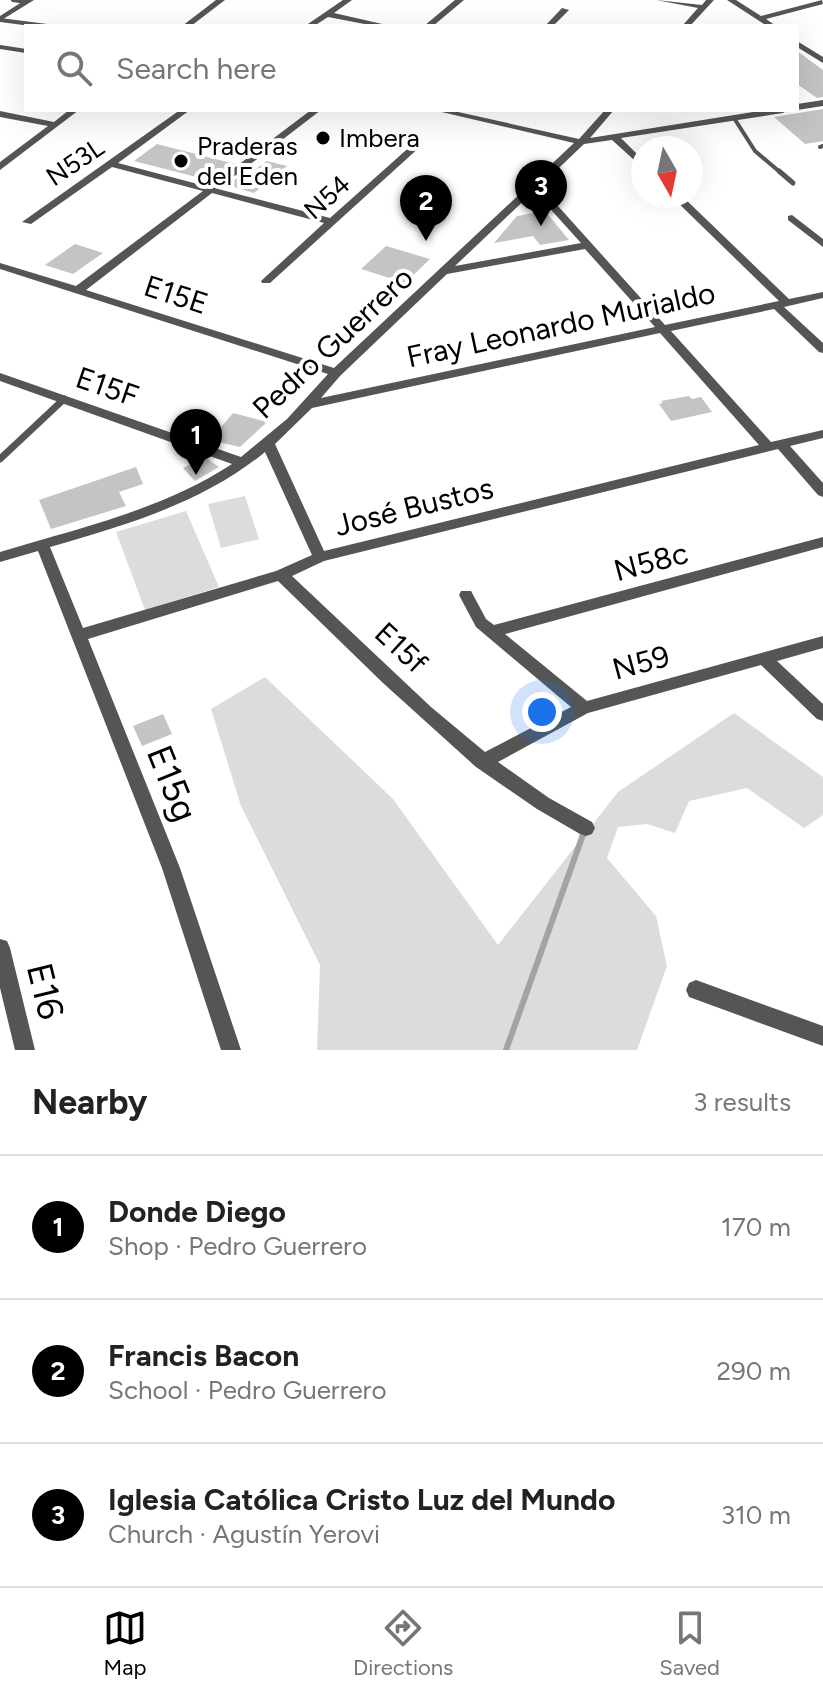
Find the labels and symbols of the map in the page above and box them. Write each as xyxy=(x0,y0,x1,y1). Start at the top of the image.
place label: Imbera xyxy=(339,122,420,154)
marker: Imbera xyxy=(314,129,332,147)
place label: Praderas del Eden xyxy=(197,130,298,192)
street label: N53L xyxy=(40,131,110,193)
north arrow xyxy=(631,136,703,208)
marker: Praderas del Eden xyxy=(172,152,190,170)
pin: 3 xyxy=(515,160,567,226)
street label: N54 xyxy=(297,168,357,226)
pin: 2 xyxy=(400,175,452,241)
street label: Pedro Guerrero xyxy=(245,259,421,426)
street label: E15E xyxy=(139,267,213,322)
street label: Fray Leonardo Murialdo xyxy=(403,274,719,375)
street label: E15F xyxy=(71,359,143,414)
pin: 1 xyxy=(170,409,222,475)
street label: José Bustos xyxy=(331,469,497,544)
street label: N58c xyxy=(610,534,692,589)
street label: E15f xyxy=(367,614,435,681)
street label: N59 xyxy=(608,637,673,688)
your location xyxy=(522,692,562,732)
street label: E15g xyxy=(138,739,207,827)
street label: E16 xyxy=(18,958,73,1024)

